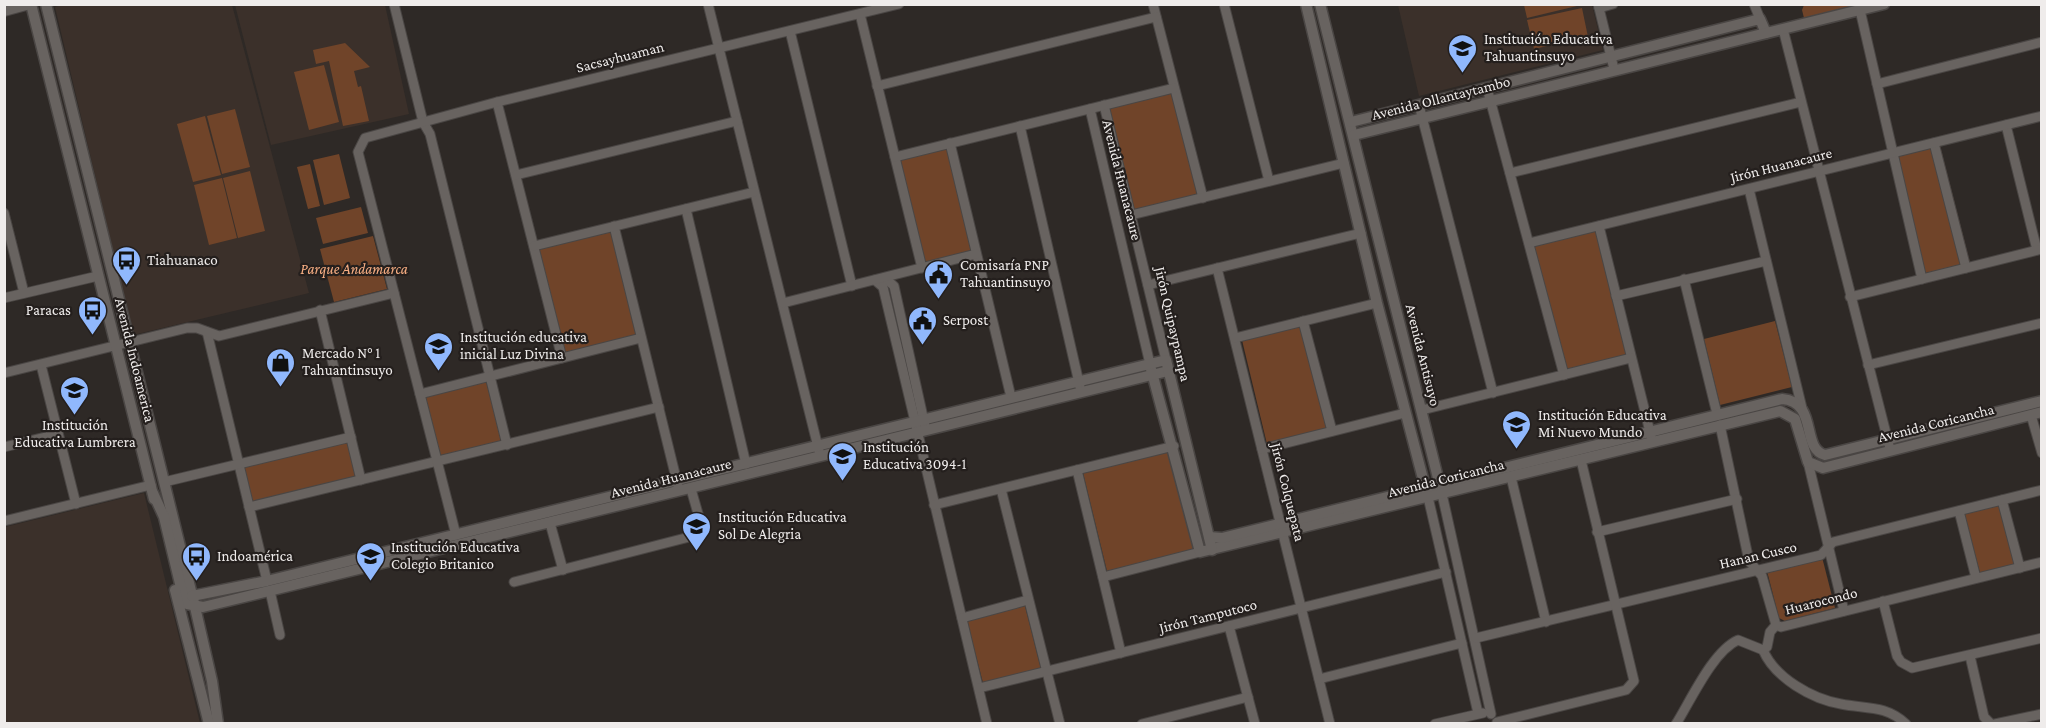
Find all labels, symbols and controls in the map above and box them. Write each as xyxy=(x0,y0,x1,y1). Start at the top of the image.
place label: Institución Educativa Tahuantinsuyo xyxy=(1484,31,1613,65)
school or university icon: Institución Educativa Tahuantinsuyo xyxy=(1447,32,1479,74)
street label: Sacsayhuaman xyxy=(574,38,666,77)
street label: Avenida Ollantaytambo xyxy=(1370,73,1512,124)
street label: Avenida Huanacaure xyxy=(1099,118,1145,242)
street label: Jirón Huanacaure xyxy=(1727,145,1834,187)
bus stop icon: Tiahuanaco xyxy=(110,244,142,286)
place label: Tiahuanaco xyxy=(147,252,218,268)
place label: Comisaría PNP Tahuantinsuyo xyxy=(960,257,1051,291)
public building icon: Comisaría PNP Tahuantinsuyo xyxy=(923,258,955,300)
park label: Parque Andamarca xyxy=(300,261,408,278)
street label: Jirón Quipaypampa xyxy=(1151,263,1194,383)
bus stop icon: Paracas xyxy=(76,294,108,336)
street label: Avenida Indoamerica xyxy=(112,296,158,424)
place label: Paracas xyxy=(26,302,71,318)
street label: Avenida Antisuyo xyxy=(1402,302,1443,408)
public building icon: Serpost xyxy=(906,304,938,346)
place label: Serpost xyxy=(943,312,989,329)
place label: Institución educativa inicial Luz Divina xyxy=(460,329,587,362)
school or university icon: Institución educativa inicial Luz Divina xyxy=(423,330,455,372)
place label: Mercado N° 1 Tahuantinsuyo xyxy=(302,345,393,379)
shop icon: Mercado N° 1 Tahuantinsuyo xyxy=(265,346,297,388)
school or university icon: Institución Educativa Lumbrera xyxy=(59,374,91,416)
street label: Avenida Coricancha xyxy=(1876,401,1996,445)
place label: Institución Educativa Mi Nuevo Mundo xyxy=(1538,407,1667,440)
school or university icon: Institución Educativa Mi Nuevo Mundo xyxy=(1501,408,1533,450)
place label: Institución Educativa Lumbrera xyxy=(14,417,136,450)
place label: Institución Educativa 3094-1 xyxy=(863,439,967,472)
street label: Jirón Colquepata xyxy=(1267,439,1308,543)
school or university icon: Institución Educativa 3094-1 xyxy=(826,440,858,482)
street label: Avenida Huanacaure xyxy=(609,455,733,501)
street label: Avenida Coricancha xyxy=(1386,456,1506,500)
place label: Institución Educativa Sol De Alegria xyxy=(718,509,847,543)
school or university icon: Institución Educativa Sol De Alegria xyxy=(681,510,713,552)
street label: Hanan Cusco xyxy=(1718,538,1798,572)
place label: Institución Educativa Colegio Britanico xyxy=(391,539,520,573)
bus stop icon: Indoamérica xyxy=(180,540,212,582)
school or university icon: Institución Educativa Colegio Britanico xyxy=(354,540,386,582)
place label: Indoamérica xyxy=(217,548,293,564)
street label: Huarocondo xyxy=(1783,584,1859,618)
street label: Jirón Tamputoco xyxy=(1156,596,1259,637)

